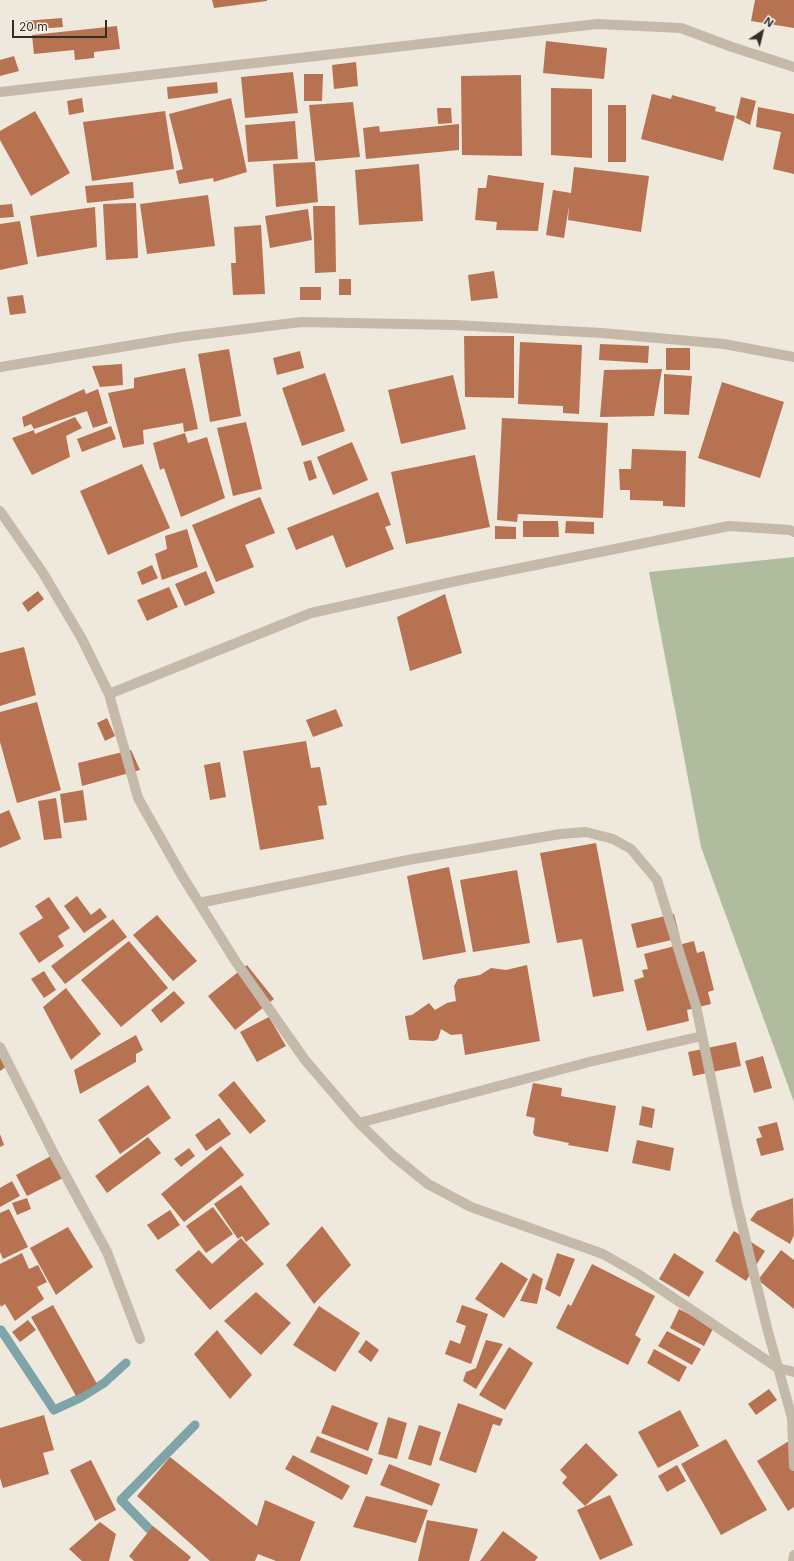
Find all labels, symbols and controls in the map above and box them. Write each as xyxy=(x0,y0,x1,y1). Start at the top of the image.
scale bar xyxy=(14,12,109,38)
north arrow xyxy=(742,12,782,52)
text: N xyxy=(761,14,776,30)
text: 20 m xyxy=(19,19,48,34)

